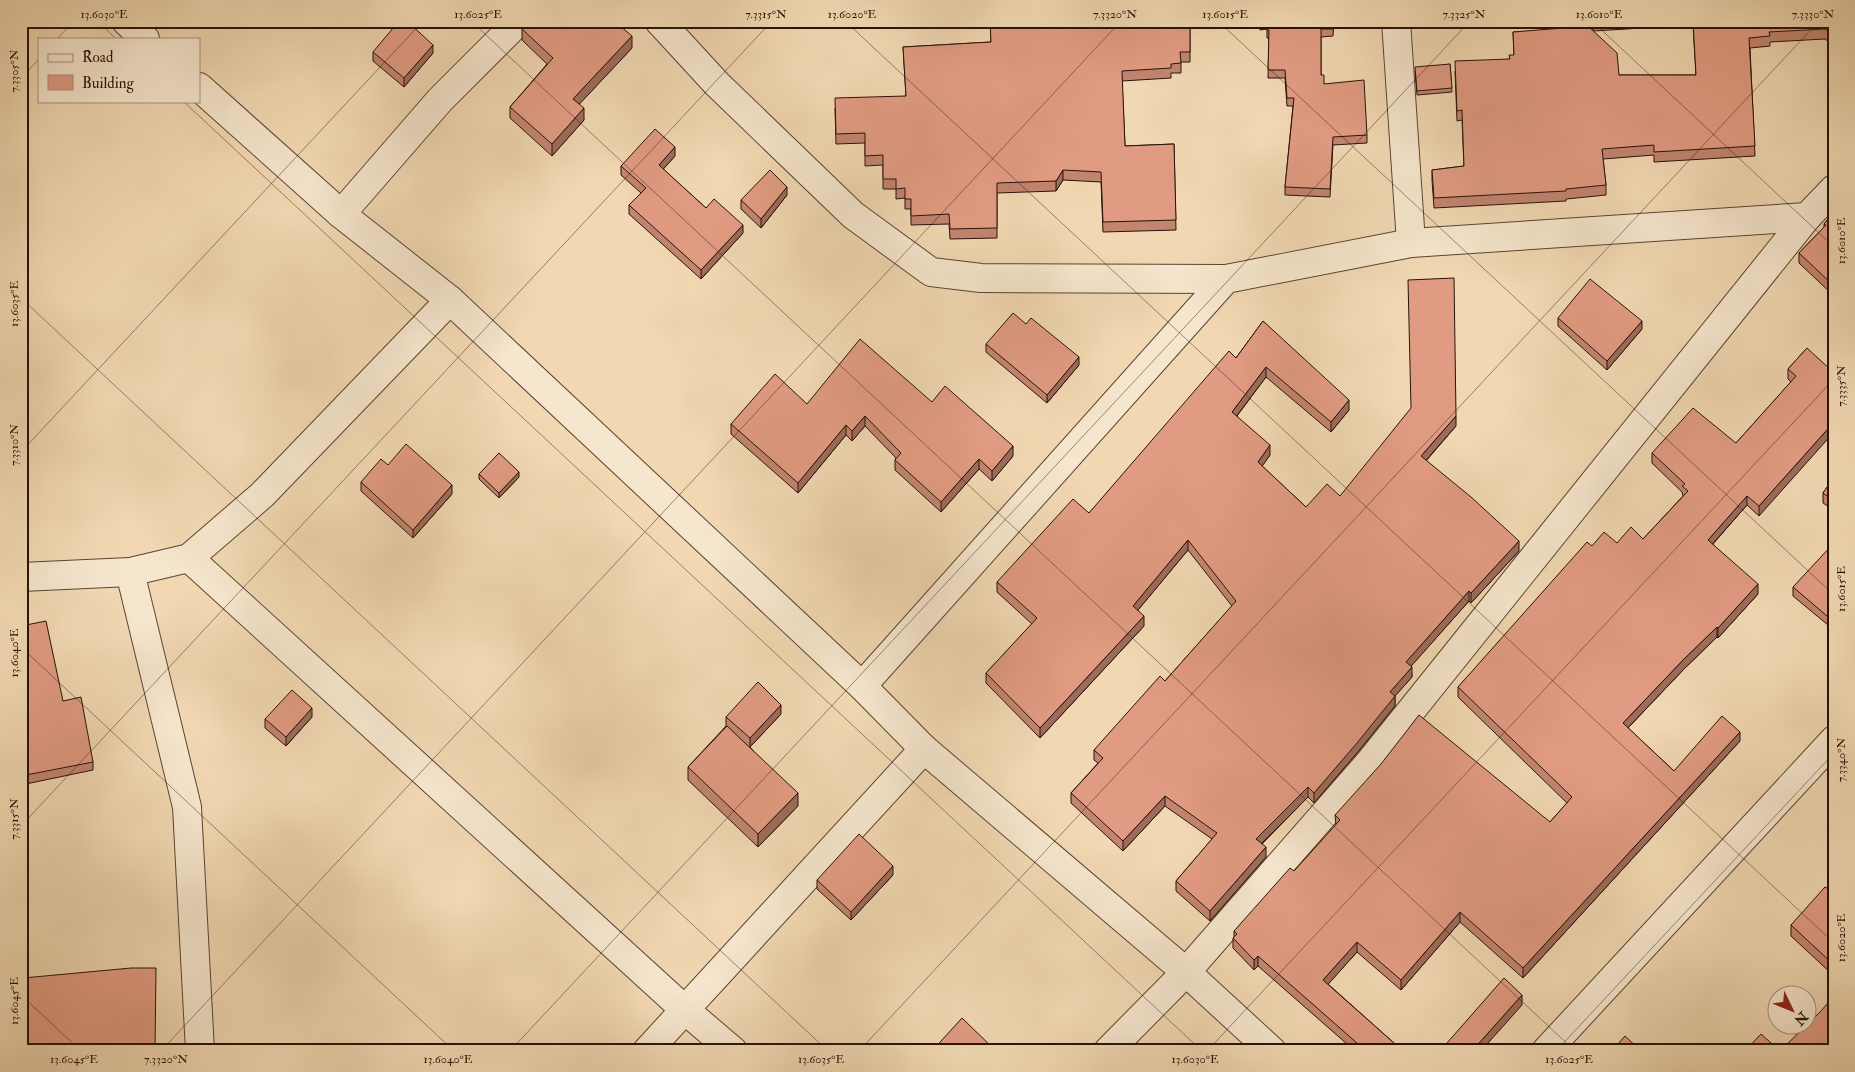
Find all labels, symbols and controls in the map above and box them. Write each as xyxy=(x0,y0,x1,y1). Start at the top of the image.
text: 13.6030°E xyxy=(80,7,128,22)
text: 13.6025°E xyxy=(454,7,502,22)
text: 7.3315°N xyxy=(745,7,787,22)
text: 13.6020°E xyxy=(828,7,877,22)
text: 7.3320°N xyxy=(1093,7,1137,22)
text: 13.6015°E xyxy=(1202,7,1248,22)
text: 7.3325°N xyxy=(1442,7,1486,22)
text: 13.6010°E xyxy=(1576,7,1623,22)
text: 7.3330°N xyxy=(1792,7,1835,22)
legend xyxy=(38,38,200,102)
text: Road xyxy=(82,48,114,67)
text: 7.3305°N xyxy=(7,49,22,93)
text: Building xyxy=(82,74,134,93)
text: 13.6010°E xyxy=(1834,217,1849,264)
text: 13.6035°E xyxy=(7,281,22,327)
text: 7.3335°N xyxy=(1834,365,1849,407)
text: 7.3310°N xyxy=(7,424,22,466)
text: 13.6015°E xyxy=(1834,566,1849,612)
text: 13.6040°E xyxy=(7,628,22,677)
text: 7.3340°N xyxy=(1834,738,1849,782)
text: 7.3315°N xyxy=(7,798,22,840)
text: 13.6020°E xyxy=(1834,913,1849,962)
text: 13.6045°E xyxy=(7,977,22,1025)
north arrow xyxy=(1768,984,1818,1034)
text: N xyxy=(1790,1007,1812,1029)
text: 13.6045°E xyxy=(50,1052,98,1067)
text: 7.3320°N xyxy=(144,1052,188,1067)
text: 13.6040°E xyxy=(424,1052,473,1067)
text: 13.6035°E xyxy=(798,1052,844,1067)
text: 13.6030°E xyxy=(1171,1052,1219,1067)
text: 13.6025°E xyxy=(1545,1052,1593,1067)

